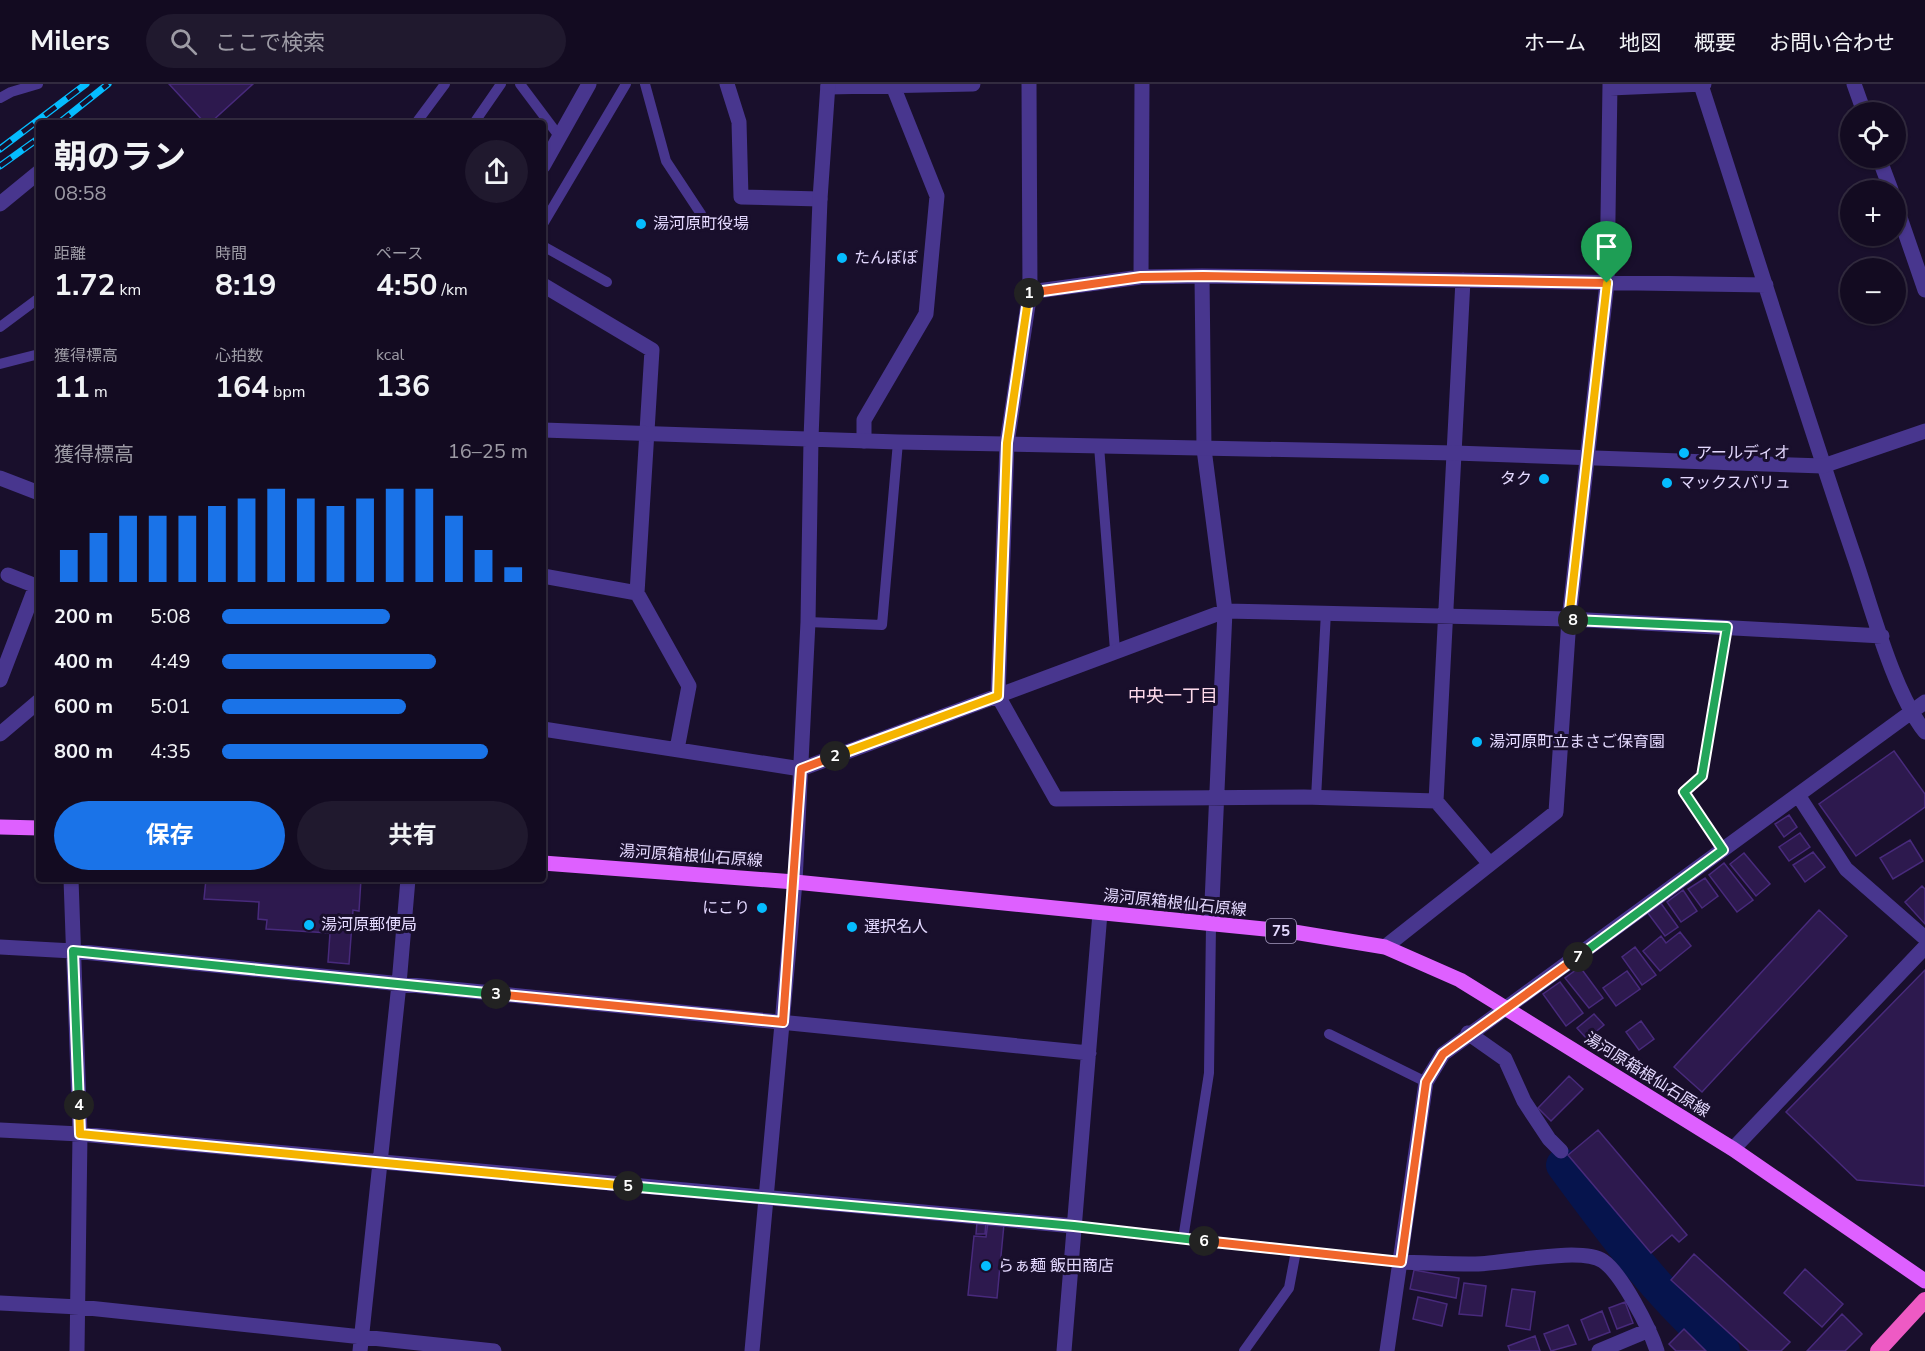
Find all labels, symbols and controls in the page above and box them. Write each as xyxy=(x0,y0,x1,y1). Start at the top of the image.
search box xyxy=(146,14,566,68)
text: Milers xyxy=(30,22,110,60)
icon: search xyxy=(167,25,200,58)
text: ここで検索 xyxy=(215,28,325,58)
text: ホーム xyxy=(1524,29,1586,57)
text: 地図 xyxy=(1619,29,1661,57)
text: 概要 xyxy=(1694,29,1736,57)
text: お問い合わせ xyxy=(1769,29,1895,57)
map controls xyxy=(1840,102,1906,324)
button: locate xyxy=(1840,102,1906,168)
text: 朝のラン xyxy=(54,135,186,180)
button: share xyxy=(465,140,528,203)
text: 08:58 xyxy=(54,180,107,207)
button: + xyxy=(1840,180,1906,246)
place label: 湯河原町役場 xyxy=(653,213,749,235)
marker: 湯河原町役場 xyxy=(634,217,648,231)
pin xyxy=(1581,221,1632,283)
icon: arrive xyxy=(1590,230,1623,263)
text: 距離 xyxy=(54,243,86,265)
text: 時間 xyxy=(215,243,247,265)
text: ペース xyxy=(376,243,423,265)
place label: たんぽぽ xyxy=(854,247,918,269)
marker: たんぽぽ xyxy=(835,251,849,265)
button: − xyxy=(1840,258,1906,324)
text: 1.72 xyxy=(54,265,115,306)
text: 8:19 xyxy=(215,265,276,306)
text: 4:50 xyxy=(376,265,437,306)
pin: 1 xyxy=(1014,278,1044,308)
text: km xyxy=(115,279,141,301)
text: /km xyxy=(437,279,468,301)
text: 1 xyxy=(1024,282,1034,304)
text: kcal xyxy=(376,344,404,366)
text: 獲得標高 xyxy=(54,345,118,367)
text: 心拍数 xyxy=(215,345,263,367)
text: 136 xyxy=(376,366,430,407)
text: 11 xyxy=(54,367,90,408)
text: 164 xyxy=(215,367,269,408)
text: m xyxy=(90,381,108,403)
text: bpm xyxy=(269,381,305,403)
text: 16–25 m xyxy=(448,438,528,465)
text: 獲得標高 xyxy=(54,441,134,468)
place label: アールディオ xyxy=(1696,442,1790,464)
marker: アールディオ xyxy=(1677,446,1691,460)
place label: タク xyxy=(1500,468,1532,490)
marker: タク xyxy=(1537,472,1551,486)
place label: マックスバリュ xyxy=(1679,472,1791,494)
marker: マックスバリュ xyxy=(1660,476,1674,490)
text: 200 m xyxy=(54,603,113,630)
text: 5:08 xyxy=(150,603,191,630)
pin: 8 xyxy=(1558,605,1588,635)
text: 8 xyxy=(1568,609,1578,631)
text: 400 m xyxy=(54,648,113,675)
text: 4:49 xyxy=(150,648,191,675)
district label: 中央一丁目 xyxy=(1128,684,1218,708)
text: 600 m xyxy=(54,693,113,720)
text: 5:01 xyxy=(150,693,191,720)
place label: 湯河原町立まさご保育園 xyxy=(1489,731,1665,753)
marker: 湯河原町立まさご保育園 xyxy=(1470,735,1484,749)
text: 800 m xyxy=(54,738,113,765)
text: 4:35 xyxy=(150,738,191,765)
pin: 2 xyxy=(820,741,850,771)
text: 2 xyxy=(830,745,840,767)
button: 保存 xyxy=(54,801,285,870)
button: 共有 xyxy=(297,801,528,870)
street label: 湯河原箱根仙石原線 xyxy=(618,840,764,872)
street label: 湯河原箱根仙石原線 xyxy=(1102,885,1248,921)
place label: にこり xyxy=(702,897,750,919)
marker: にこり xyxy=(755,901,769,915)
place label: 湯河原郵便局 xyxy=(321,914,417,936)
place label: 選択名人 xyxy=(864,916,928,938)
marker: 湯河原郵便局 xyxy=(302,918,316,932)
road number: 75 xyxy=(1266,919,1296,943)
marker: 選択名人 xyxy=(845,920,859,934)
pin: 7 xyxy=(1563,942,1593,972)
text: 7 xyxy=(1573,946,1583,968)
pin: 3 xyxy=(481,979,511,1009)
text: 3 xyxy=(491,983,501,1005)
street label: 湯河原箱根仙石原線 xyxy=(1580,1028,1714,1122)
pin: 4 xyxy=(64,1090,94,1120)
text: 4 xyxy=(74,1094,84,1116)
pin: 5 xyxy=(613,1171,643,1201)
text: 5 xyxy=(623,1175,633,1197)
pin: 6 xyxy=(1189,1226,1219,1256)
text: 6 xyxy=(1199,1230,1209,1252)
place label: らぁ麺 飯田商店 xyxy=(998,1255,1114,1277)
marker: らぁ麺 飯田商店 xyxy=(979,1259,993,1273)

